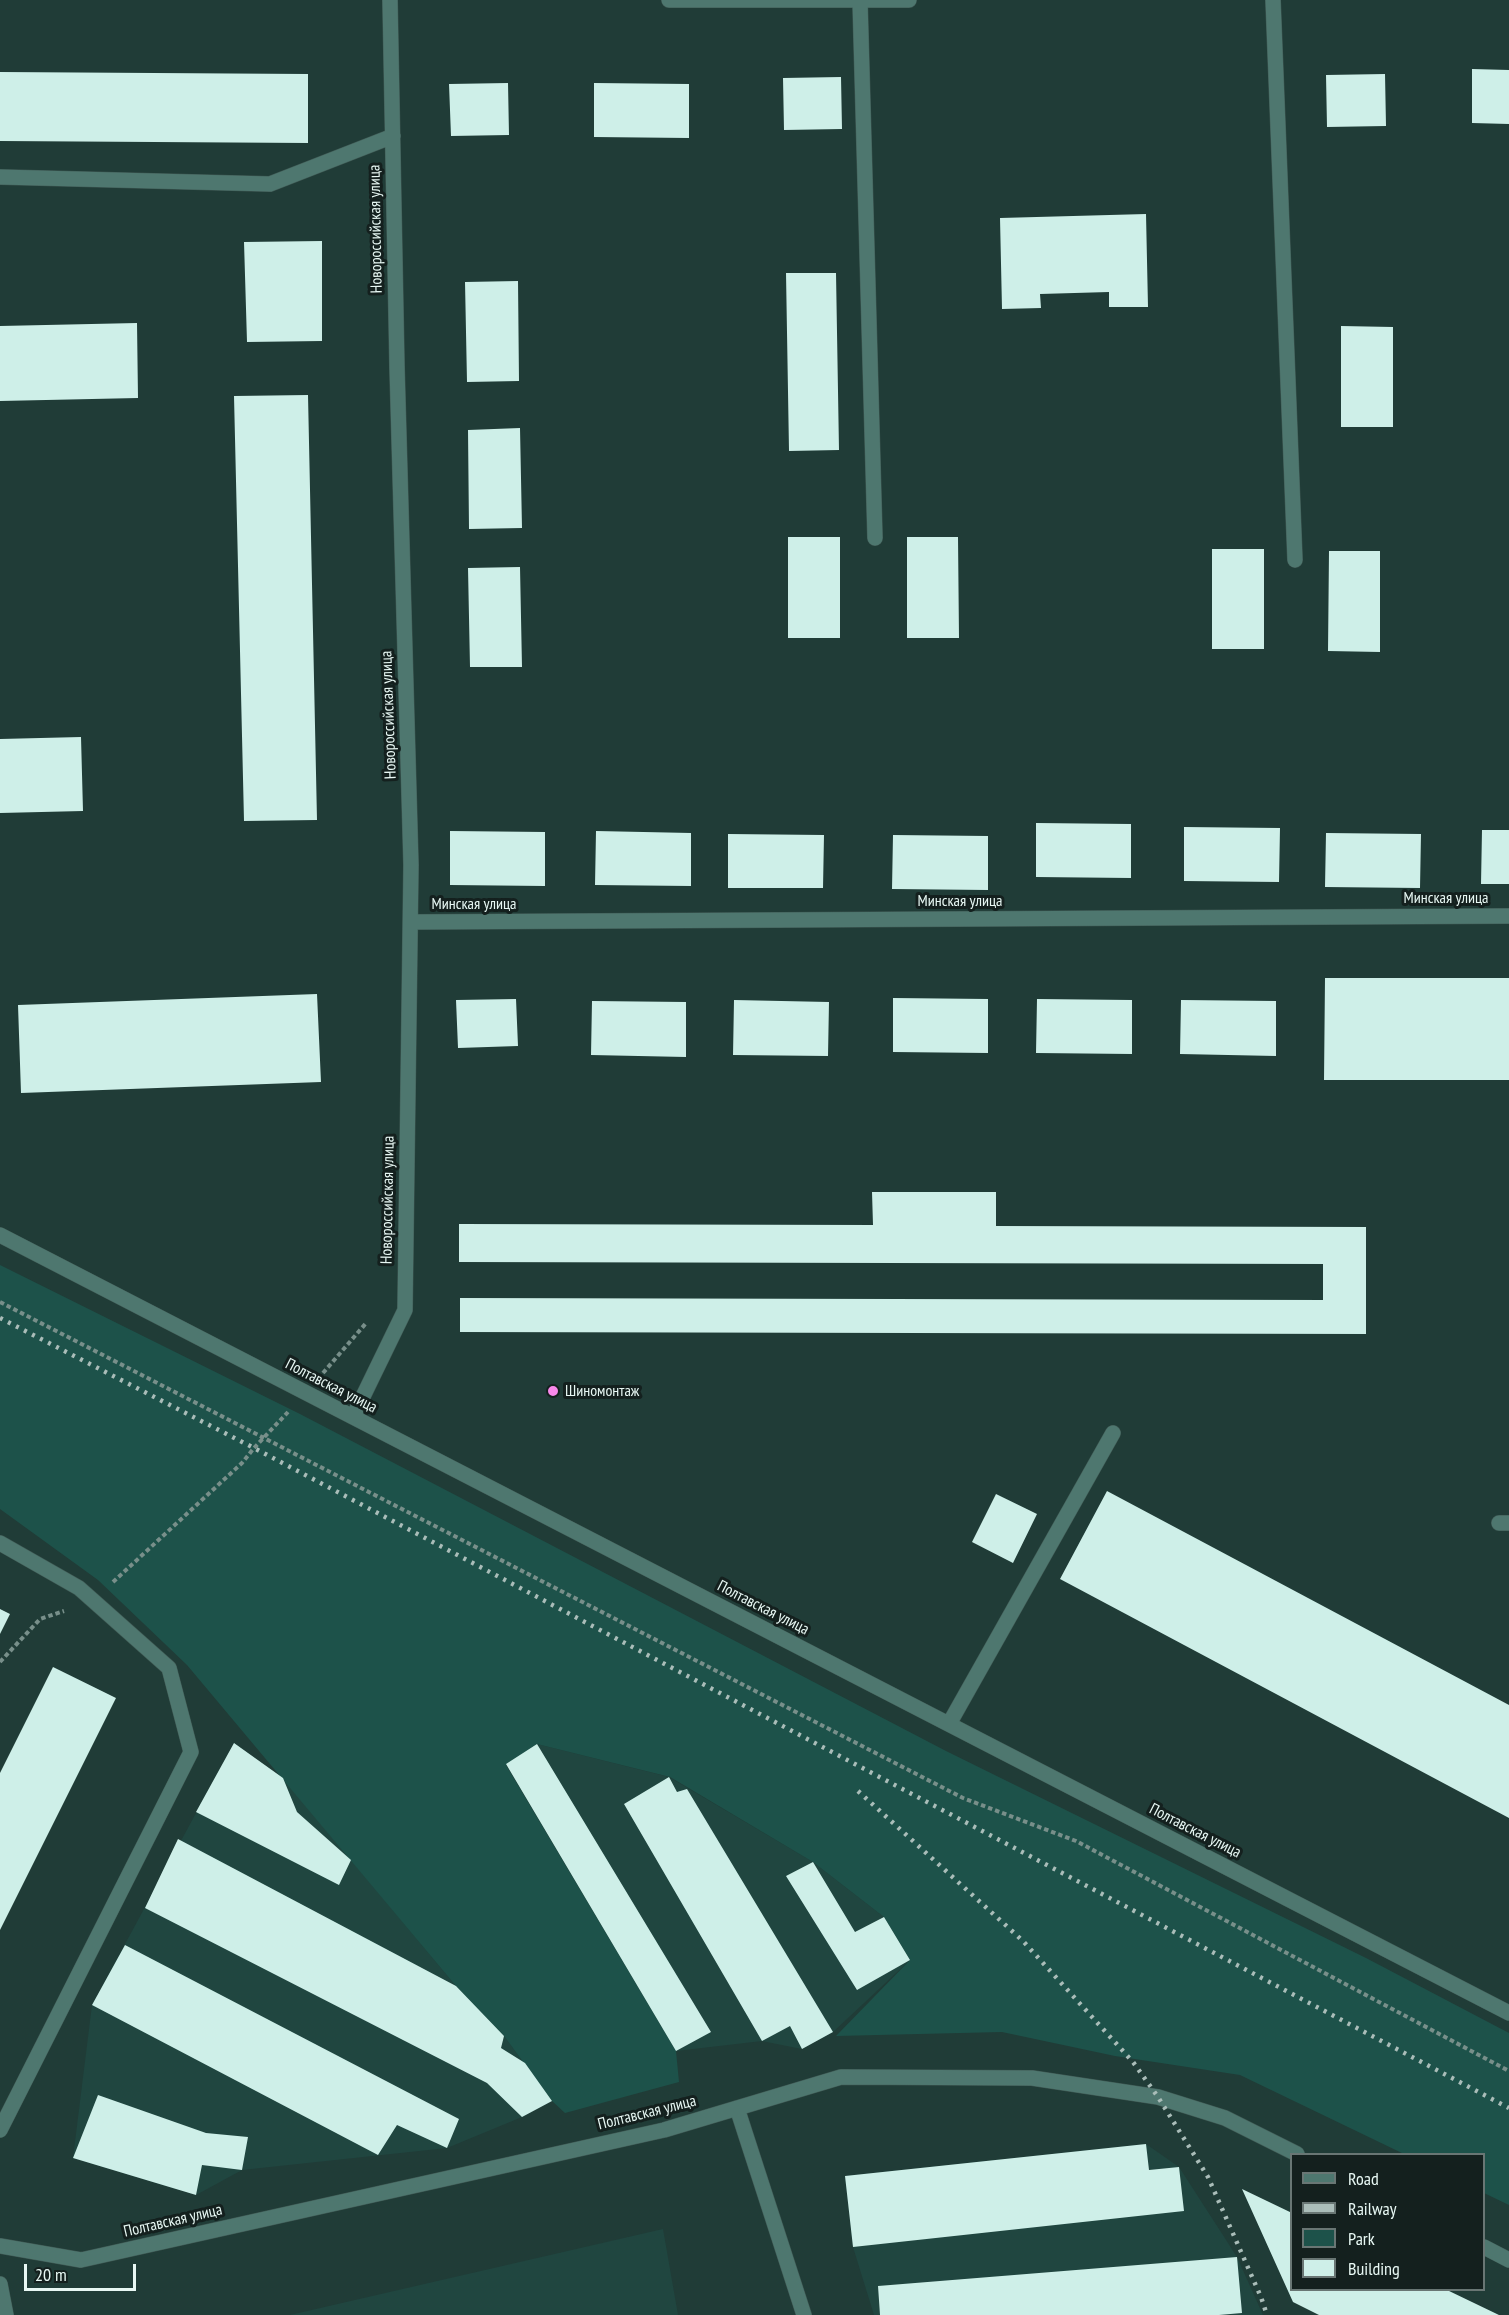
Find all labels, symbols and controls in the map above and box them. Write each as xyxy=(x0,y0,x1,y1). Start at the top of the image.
street label: Новороссийская улица xyxy=(365,165,387,293)
street label: Новороссийская улица xyxy=(377,650,401,780)
street label: Минская улица xyxy=(1404,888,1488,908)
street label: Минская улица xyxy=(918,891,1002,911)
street label: Минская улица xyxy=(432,894,516,914)
street label: Новороссийская улица xyxy=(377,1136,399,1264)
street label: Полтавская улица xyxy=(282,1355,380,1417)
place label: Шиномонтаж xyxy=(565,1381,639,1401)
marker: Шиномонтаж xyxy=(546,1384,560,1398)
street label: Полтавская улица xyxy=(714,1577,812,1639)
street label: Полтавская улица xyxy=(1146,1800,1244,1862)
street label: Полтавская улица xyxy=(596,2092,698,2134)
legend xyxy=(1290,2153,1485,2291)
text: Road xyxy=(1348,2167,1379,2190)
text: Railway xyxy=(1348,2197,1397,2220)
street label: Полтавская улица xyxy=(122,2200,224,2242)
text: Park xyxy=(1348,2227,1375,2250)
scale bar xyxy=(27,2252,140,2290)
text: Building xyxy=(1348,2257,1400,2280)
text: 20 m xyxy=(35,2263,67,2286)

